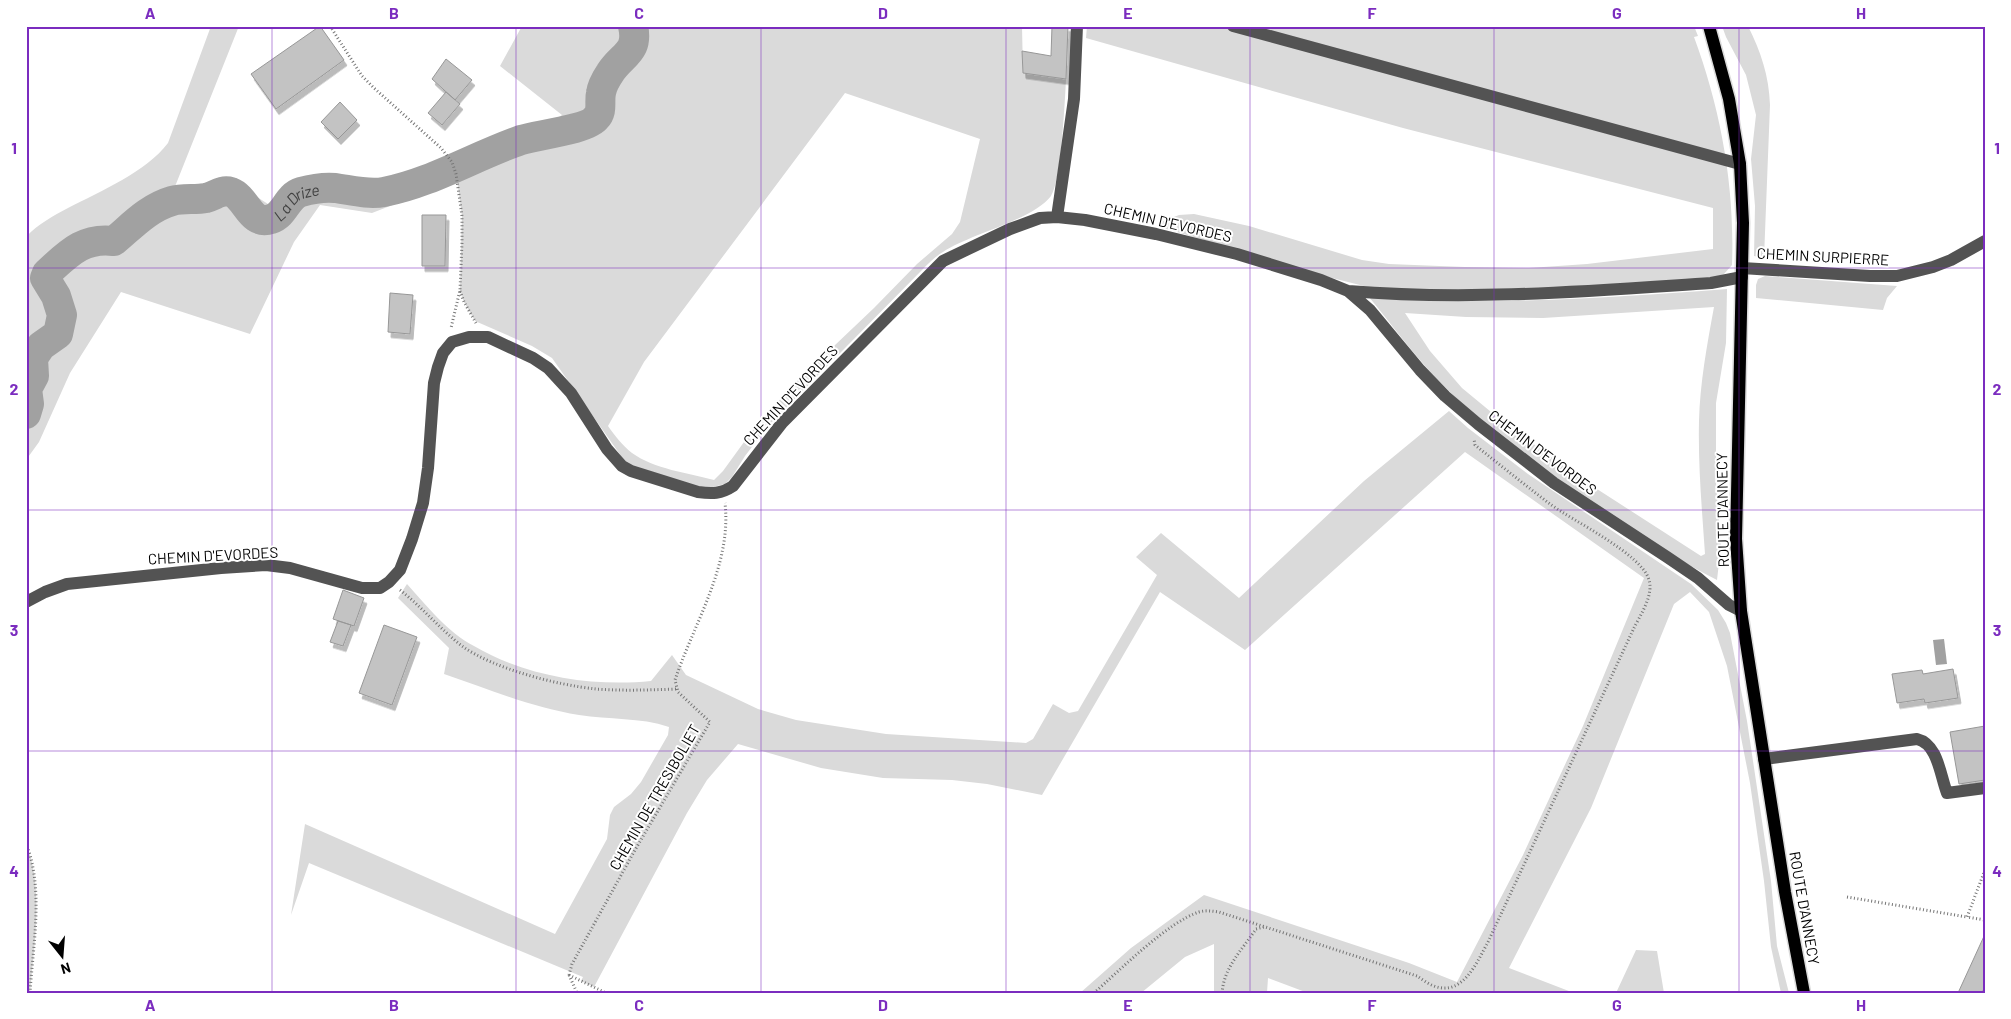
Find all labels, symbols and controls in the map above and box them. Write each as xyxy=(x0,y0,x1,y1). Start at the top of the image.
text: A xyxy=(145,3,156,22)
text: B xyxy=(389,3,399,22)
text: C xyxy=(634,3,644,22)
text: D xyxy=(878,3,888,22)
text: E xyxy=(1123,3,1133,22)
text: F xyxy=(1368,3,1377,22)
text: G xyxy=(1612,3,1622,22)
text: H xyxy=(1856,3,1866,22)
text: 1 xyxy=(11,138,17,157)
text: 1 xyxy=(1994,138,2000,157)
water label: La Drize xyxy=(269,179,320,224)
street label: CHEMIN D'EVORDES xyxy=(1102,199,1234,245)
street label: CHEMIN SURPIERRE xyxy=(1756,244,1890,268)
street label: CHEMIN D'EVORDES xyxy=(739,341,841,449)
text: 2 xyxy=(10,379,19,398)
text: 2 xyxy=(1993,379,2002,398)
street label: CHEMIN D'EVORDES xyxy=(1486,406,1600,498)
street label: ROUTE D'ANNECY xyxy=(1712,453,1732,567)
street label: CHEMIN D'EVORDES xyxy=(147,543,279,567)
text: 3 xyxy=(10,620,18,639)
text: 3 xyxy=(1993,620,2001,639)
street label: CHEMIN DE TRESIBOLIET xyxy=(605,721,703,873)
street label: ROUTE D'ANNECY xyxy=(1786,850,1824,966)
text: 4 xyxy=(9,861,19,880)
text: 4 xyxy=(1992,861,2002,880)
north arrow xyxy=(38,932,88,982)
text: N xyxy=(59,959,73,978)
text: A xyxy=(145,995,156,1014)
text: B xyxy=(389,995,399,1014)
text: C xyxy=(634,995,644,1014)
text: D xyxy=(878,995,888,1014)
text: E xyxy=(1123,995,1133,1014)
text: F xyxy=(1368,995,1377,1014)
text: G xyxy=(1612,995,1622,1014)
text: H xyxy=(1856,995,1866,1014)

